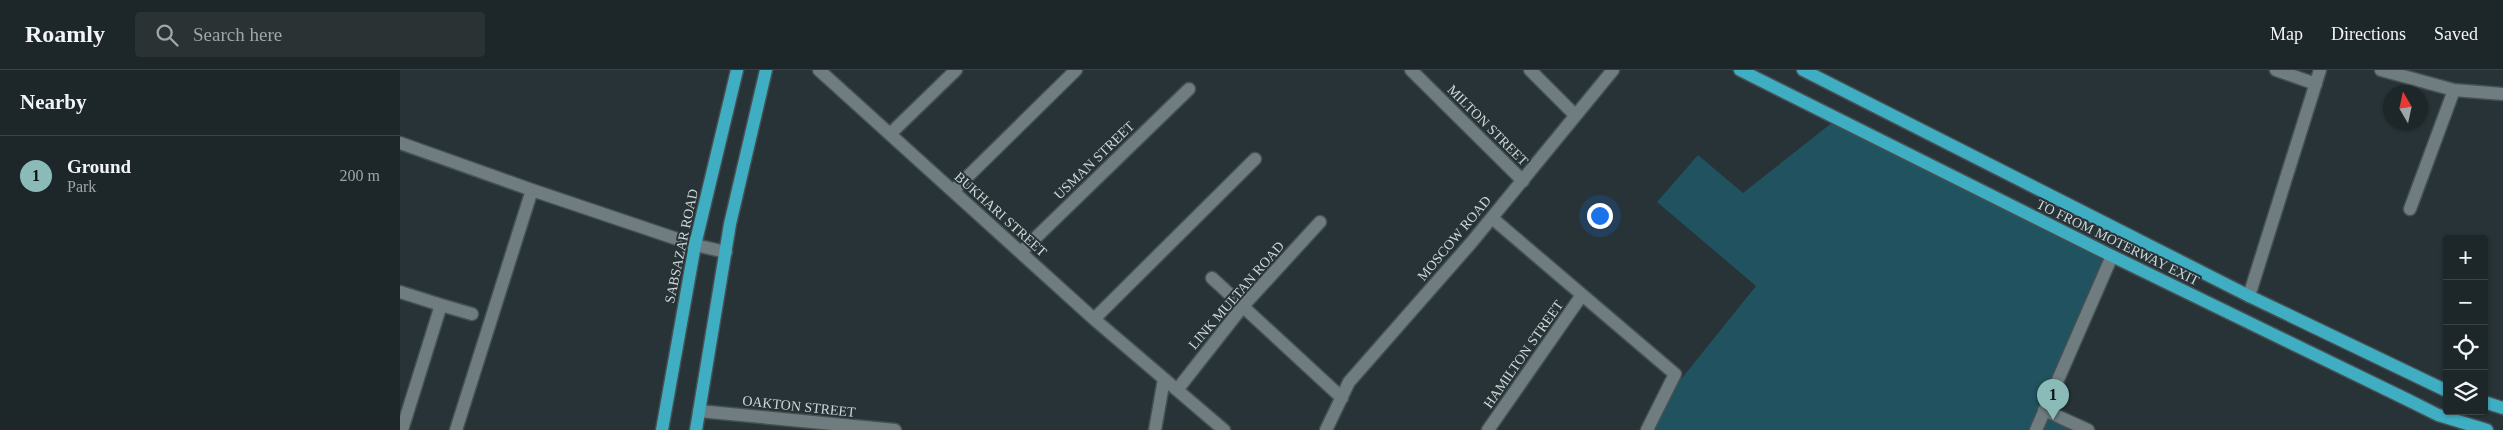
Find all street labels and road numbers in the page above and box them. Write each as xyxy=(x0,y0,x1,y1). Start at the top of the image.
street label: MILTON STREET xyxy=(1444,82,1531,169)
street label: USMAN STREET xyxy=(1051,118,1138,202)
street label: BUKHARI STREET xyxy=(952,169,1050,260)
street label: SABSAZAR ROAD xyxy=(662,188,701,305)
street label: MOSCOW ROAD xyxy=(1415,193,1494,284)
street label: TO FROM MOTERWAY EXIT xyxy=(2034,197,2202,289)
street label: LINK MULTAN ROAD xyxy=(1186,238,1287,352)
street label: HAMILTON STREET xyxy=(1481,297,1567,411)
street label: OAKTON STREET xyxy=(742,393,857,420)

